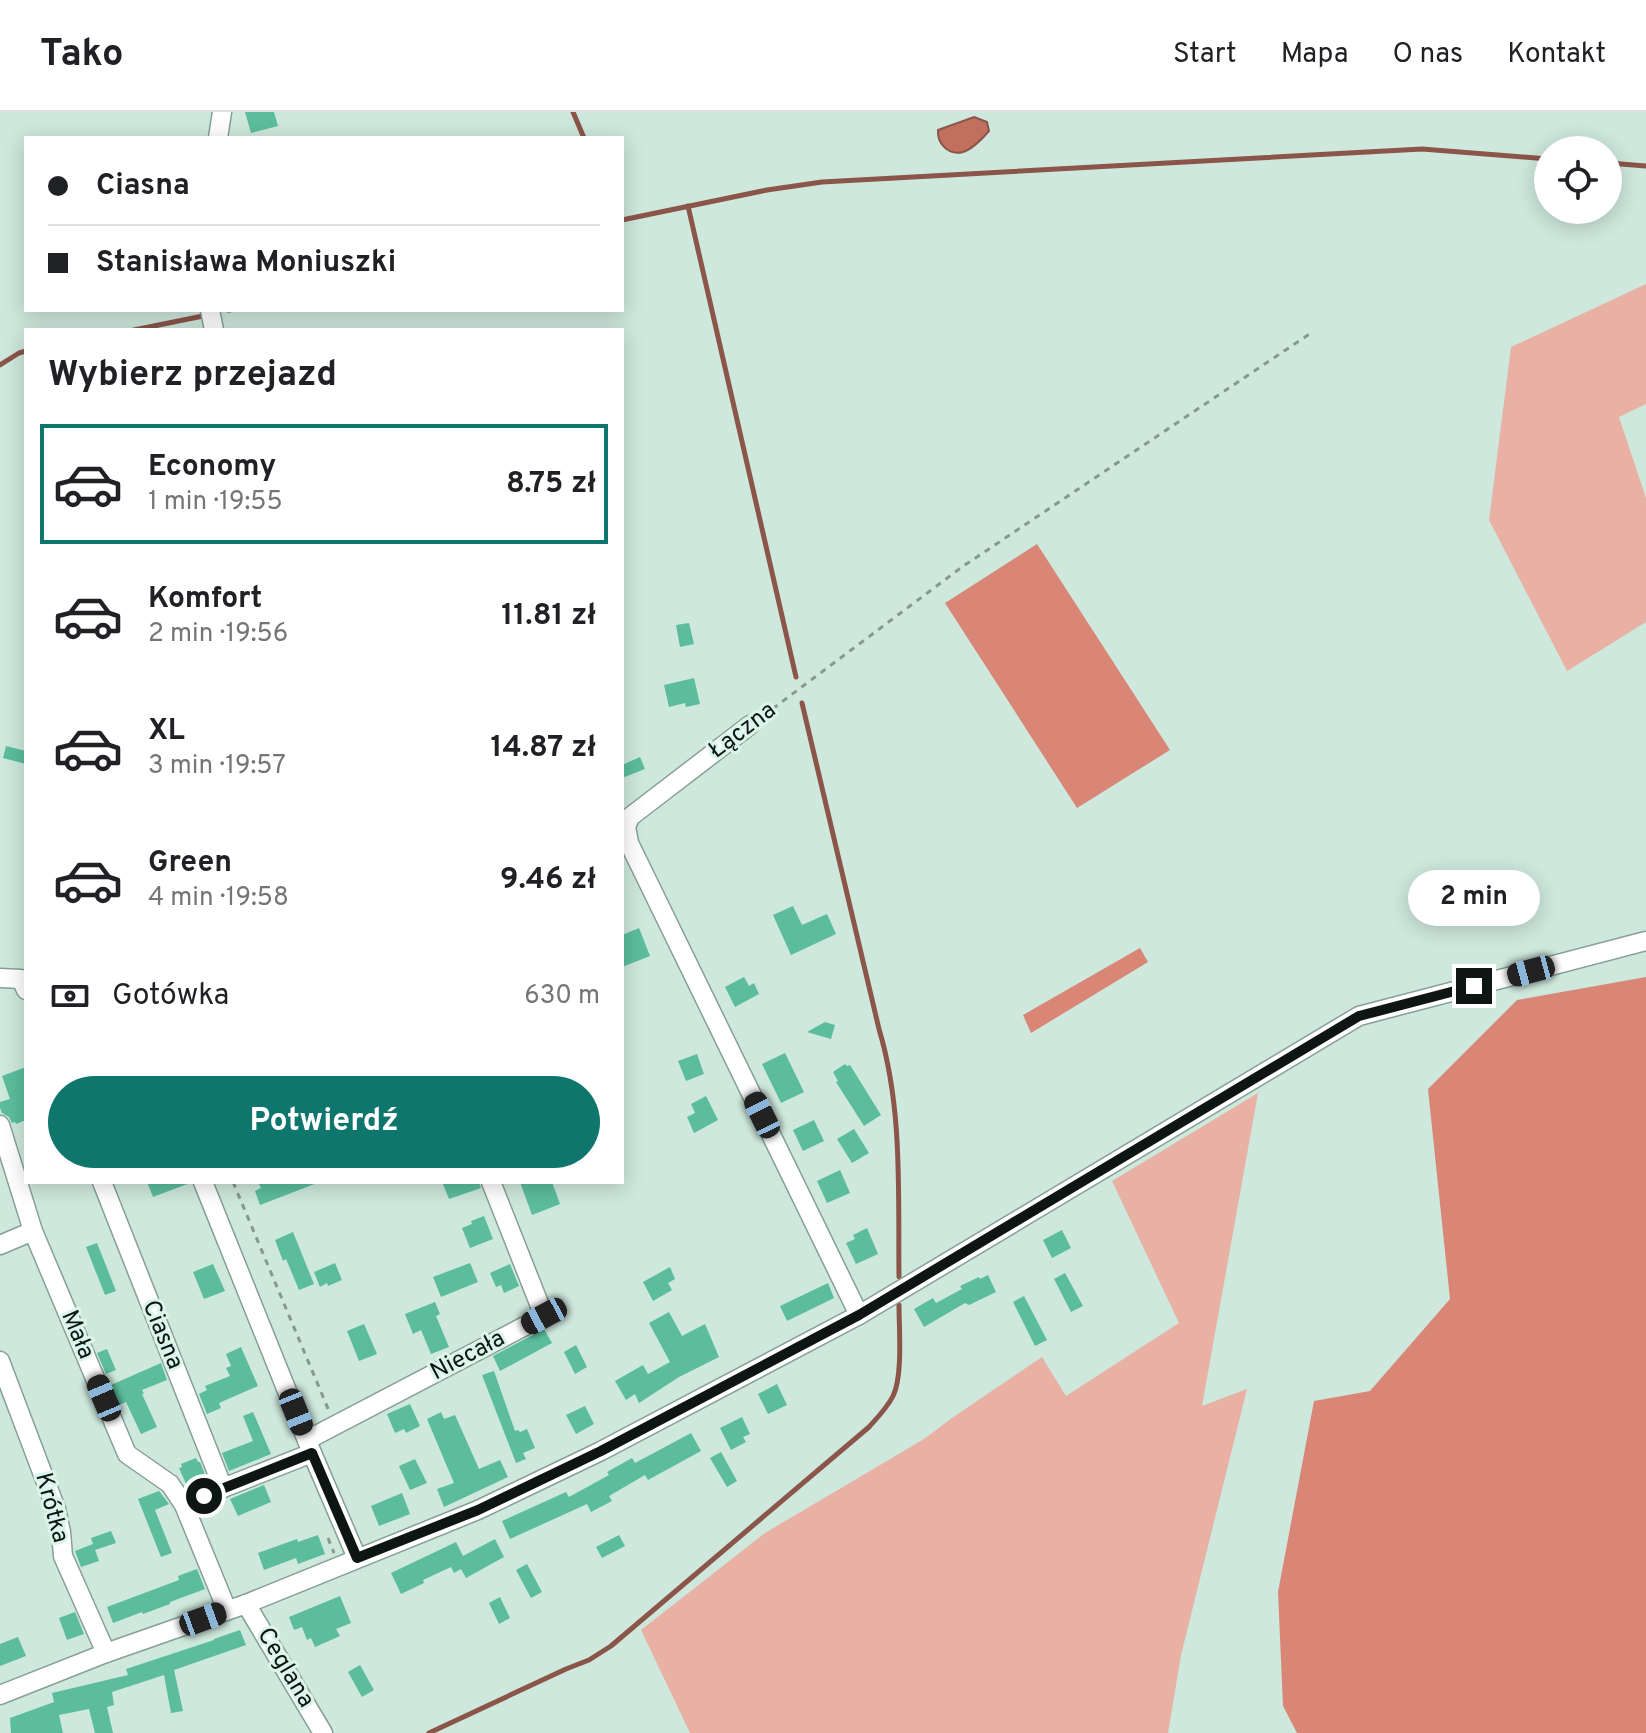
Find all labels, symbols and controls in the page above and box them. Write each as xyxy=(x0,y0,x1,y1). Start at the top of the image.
text: Tako xyxy=(40,31,123,80)
text: Start xyxy=(1173,37,1237,73)
text: Mapa xyxy=(1281,37,1348,73)
text: O nas xyxy=(1392,37,1463,73)
text: Kontakt xyxy=(1507,37,1606,73)
map controls xyxy=(1534,136,1622,224)
button: locate xyxy=(1534,136,1622,224)
text: Ciasna xyxy=(96,168,190,205)
text: Stanisława Moniuszki xyxy=(96,245,396,282)
text: Wybierz przejazd xyxy=(48,353,337,399)
icon: car xyxy=(52,448,124,520)
text: Economy xyxy=(148,449,276,486)
text: 8.75 zł xyxy=(506,466,596,503)
text: 1 min · 19:55 xyxy=(148,486,283,519)
icon: car xyxy=(52,580,124,652)
text: Komfort xyxy=(148,581,262,618)
text: 11.81 zł xyxy=(501,598,596,635)
text: 2 min · 19:56 xyxy=(148,618,288,651)
street label: Łączna xyxy=(703,696,783,766)
icon: car xyxy=(52,712,124,784)
text: XL xyxy=(148,713,185,750)
text: 14.87 zł xyxy=(491,730,596,767)
text: 3 min · 19:57 xyxy=(148,750,286,783)
icon: car xyxy=(52,844,124,916)
text: Green xyxy=(148,845,232,882)
text: 9.46 zł xyxy=(500,862,596,899)
callout: 2 min xyxy=(1408,870,1540,926)
text: 2 min xyxy=(1440,881,1508,914)
text: 4 min · 19:58 xyxy=(148,882,289,915)
car xyxy=(1505,953,1557,989)
route end xyxy=(1456,968,1492,1004)
icon: cash xyxy=(48,974,92,1018)
text: Gotówka xyxy=(112,978,229,1015)
text: 630 m xyxy=(524,980,600,1013)
button: Potwierdź xyxy=(48,1076,600,1168)
car xyxy=(741,1088,783,1142)
car xyxy=(517,1294,571,1338)
street label: Ciasna xyxy=(135,1296,189,1374)
street label: Mała xyxy=(53,1306,101,1364)
street label: Niecała xyxy=(426,1324,510,1388)
car xyxy=(84,1371,124,1425)
car xyxy=(276,1385,316,1439)
street label: Krótka xyxy=(27,1470,75,1546)
route start xyxy=(186,1478,222,1514)
car xyxy=(176,1600,230,1638)
street label: Ceglana xyxy=(249,1623,321,1713)

